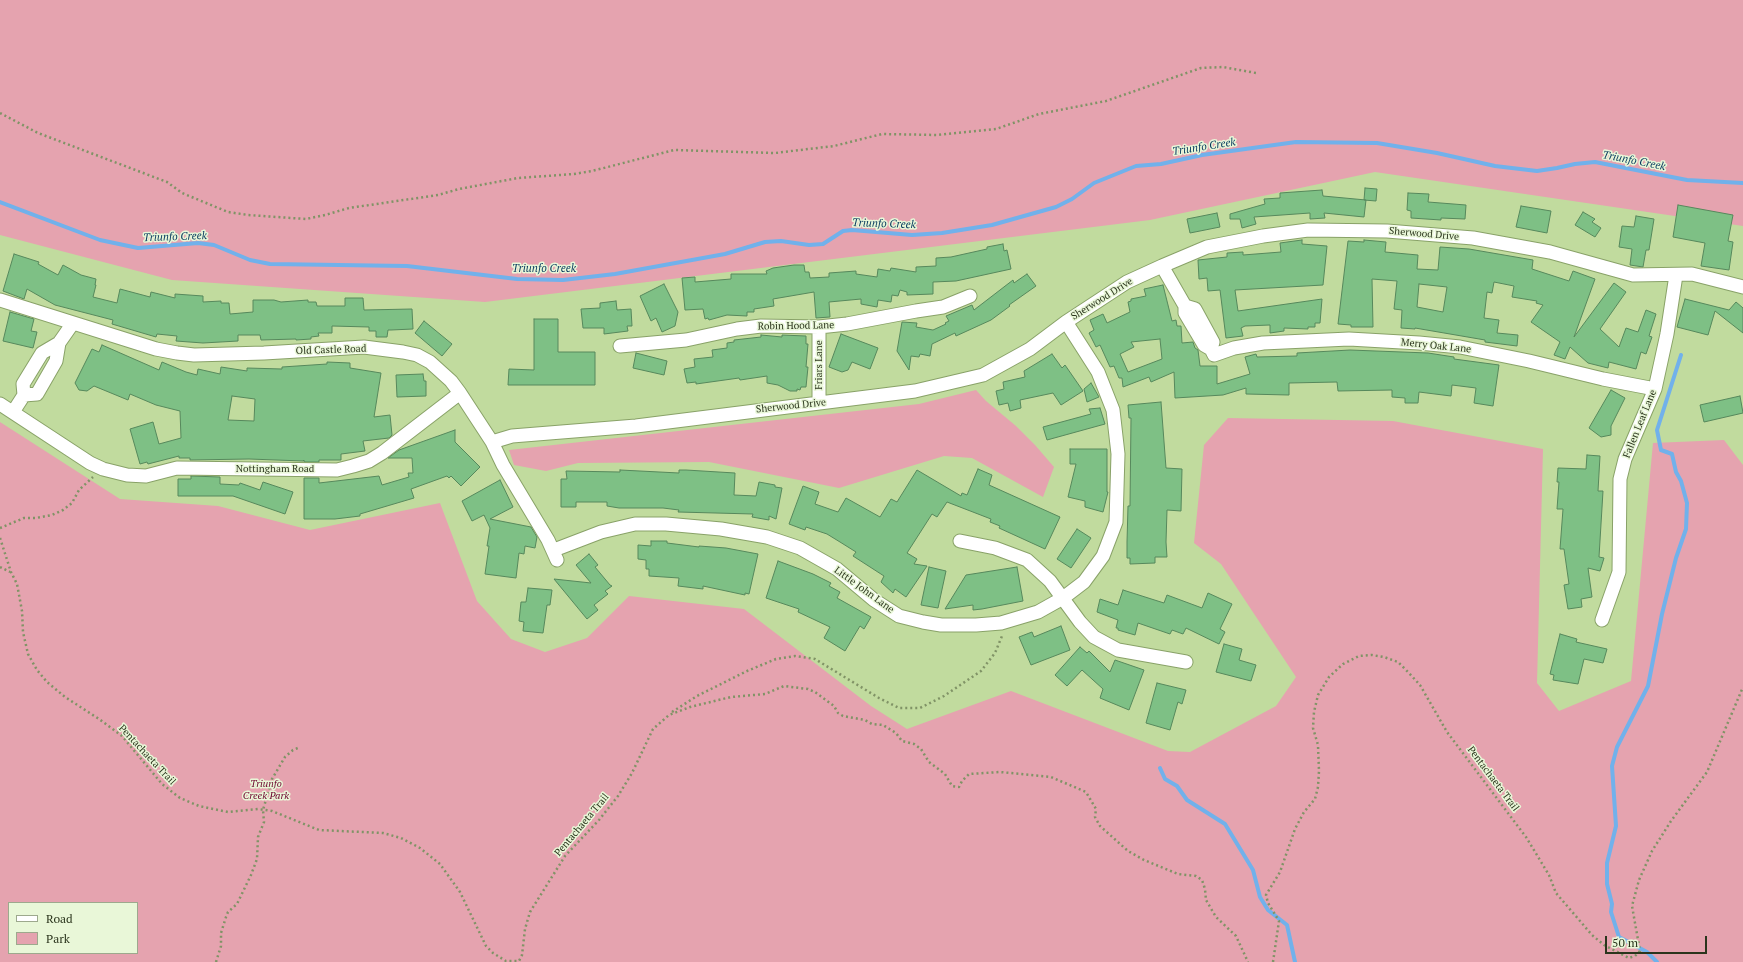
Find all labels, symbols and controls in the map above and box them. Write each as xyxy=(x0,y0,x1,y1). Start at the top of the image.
water label: Triunfo Creek xyxy=(1171,135,1237,159)
water label: Triunfo Creek xyxy=(1601,148,1667,174)
water label: Triunfo Creek xyxy=(852,216,916,232)
street label: Sherwood Drive xyxy=(1388,225,1460,243)
water label: Triunfo Creek xyxy=(143,229,207,245)
water label: Triunfo Creek xyxy=(512,262,576,276)
street label: Sherwood Drive xyxy=(1069,275,1135,323)
street label: Robin Hood Lane xyxy=(758,319,834,333)
street label: Merry Oak Lane xyxy=(1400,336,1472,356)
street label: Friars Lane xyxy=(813,340,825,390)
street label: Old Castle Road xyxy=(295,343,367,357)
street label: Fallen Leaf Lane xyxy=(1621,388,1659,460)
street label: Sherwood Drive xyxy=(755,396,827,416)
street label: Nottingham Road xyxy=(236,463,314,475)
street label: Little John Lane xyxy=(832,564,896,616)
street label: Pentachaeta Trail xyxy=(116,722,178,788)
street label: Pentachaeta Trail xyxy=(1465,744,1521,814)
park label: Triunfo Creek Park xyxy=(243,778,289,802)
street label: Pentachaeta Trail xyxy=(552,791,612,859)
legend xyxy=(8,902,138,954)
text: Road xyxy=(46,911,73,926)
scale bar xyxy=(1607,928,1709,954)
text: Park xyxy=(46,931,70,946)
text: 50 m xyxy=(1612,935,1638,950)

